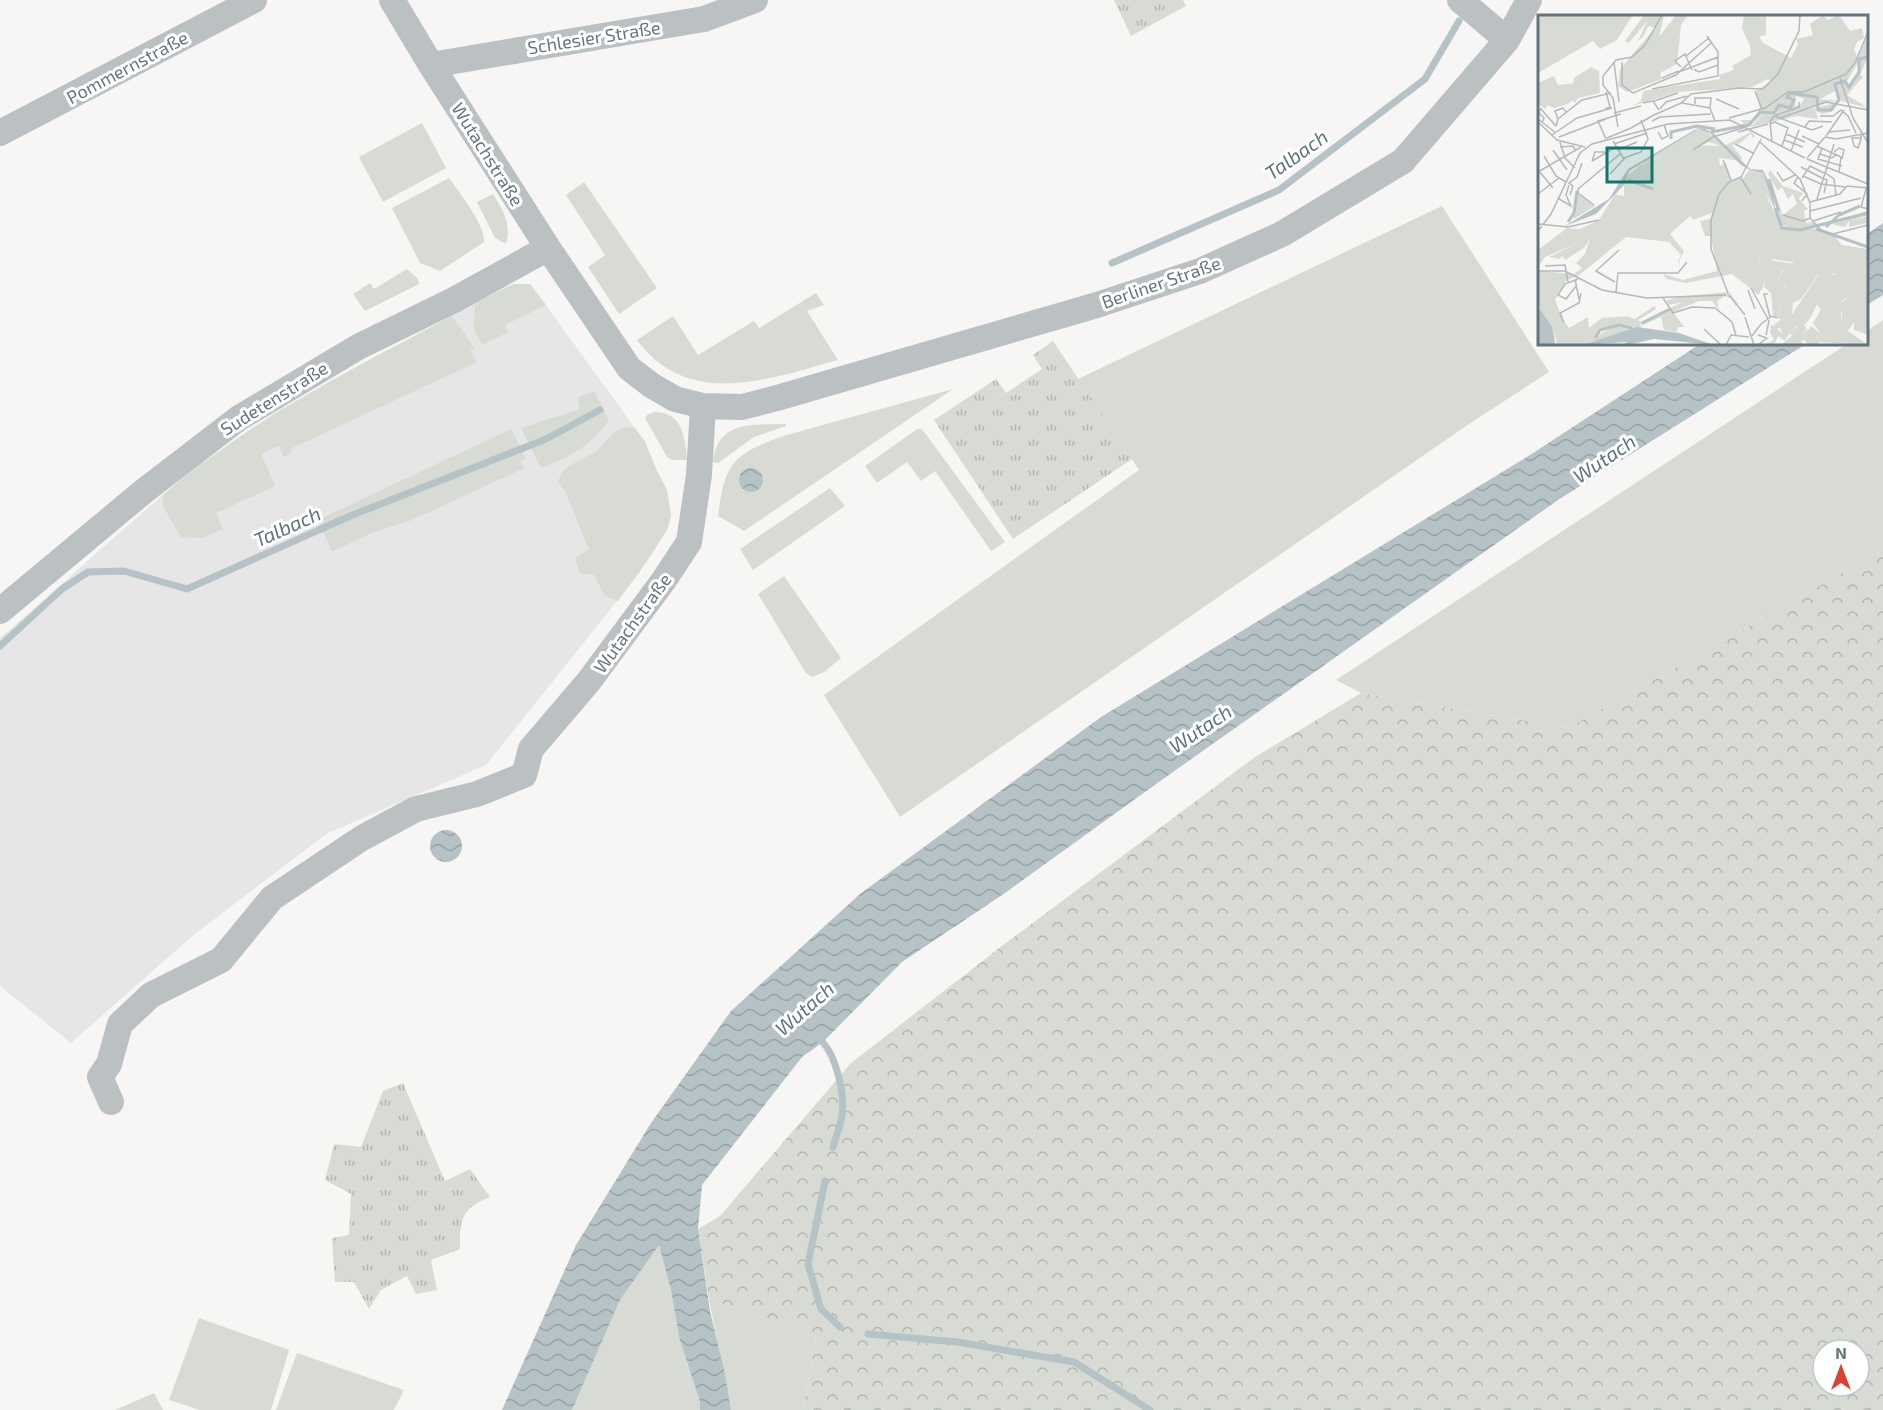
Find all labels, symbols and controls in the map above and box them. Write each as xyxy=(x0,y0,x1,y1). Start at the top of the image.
inset map xyxy=(1538,15,1868,345)
street label: Schlesier Straße xyxy=(526,16,662,58)
street label: Pommernstraße xyxy=(62,26,192,108)
street label: Wutachstraße xyxy=(447,98,529,210)
water label: Talbach xyxy=(1260,124,1332,184)
street label: Berliner Straße xyxy=(1099,251,1223,313)
street label: Sudetenstraße xyxy=(216,356,332,440)
water label: Wutach xyxy=(1568,428,1640,488)
water label: Talbach xyxy=(250,501,324,551)
street label: Wutachstraße xyxy=(588,569,676,677)
water label: Wutach xyxy=(1164,698,1236,758)
water label: Wutach xyxy=(770,976,838,1040)
north arrow xyxy=(1811,1338,1871,1398)
text: N xyxy=(1835,1343,1847,1362)

